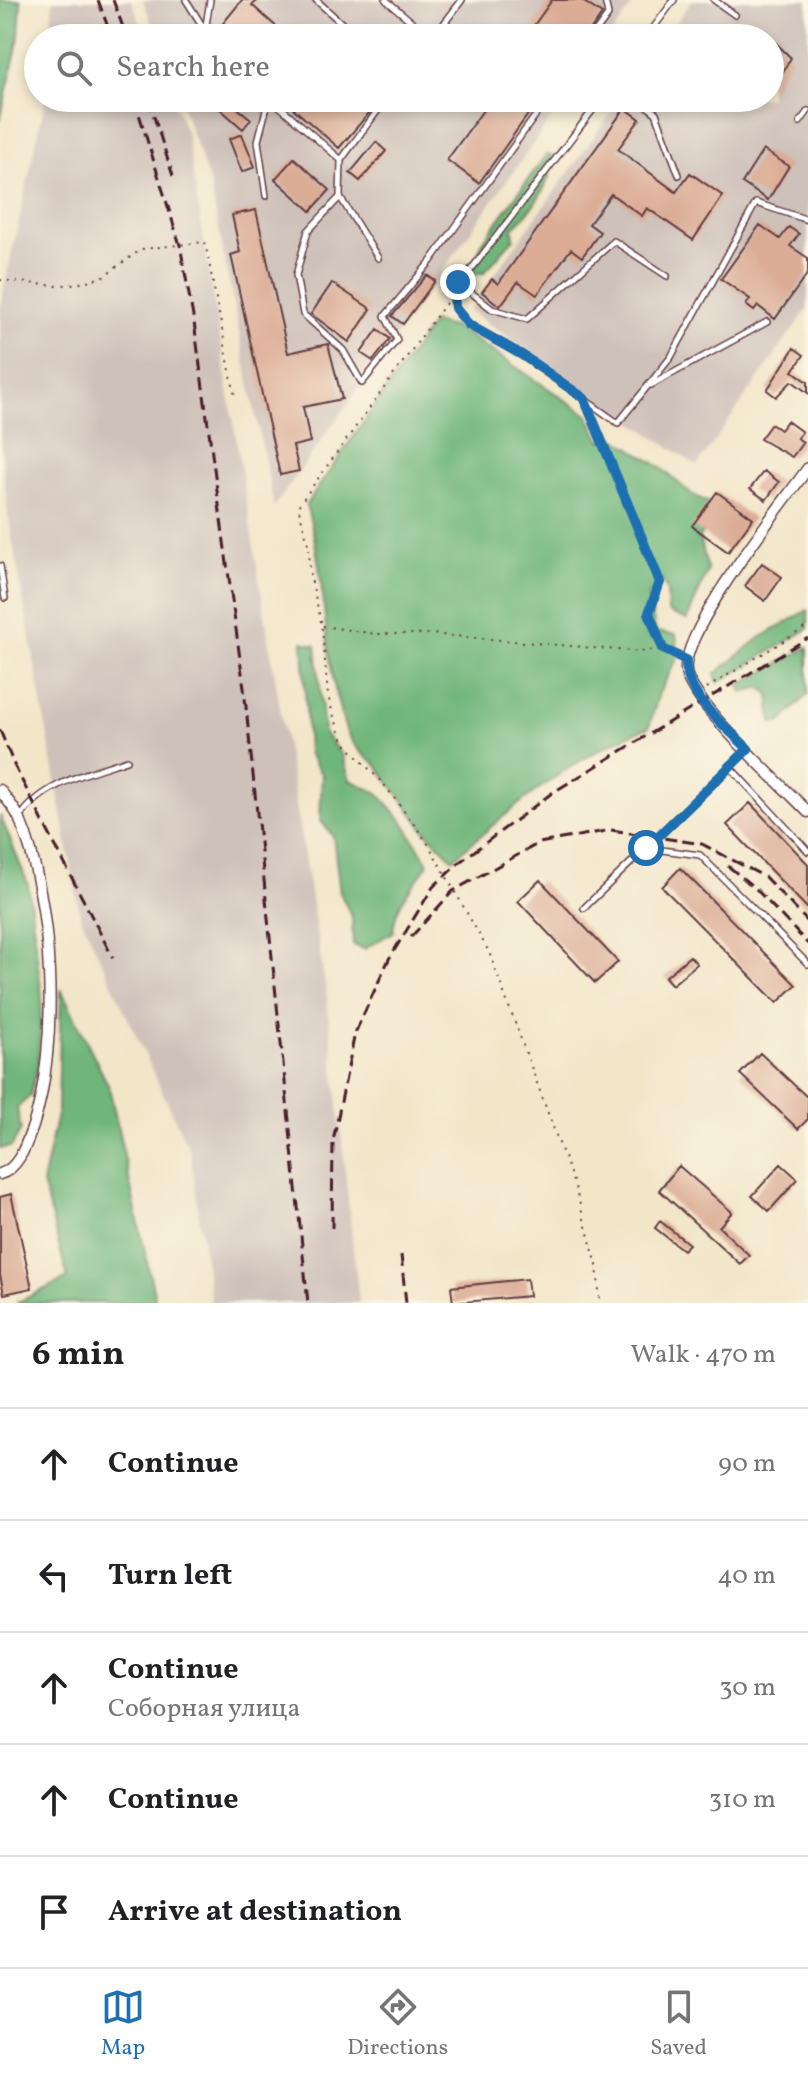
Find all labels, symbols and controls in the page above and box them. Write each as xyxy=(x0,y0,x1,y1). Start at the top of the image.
search box xyxy=(24,24,784,112)
icon: search xyxy=(52,46,96,90)
text: Search here xyxy=(116,47,270,89)
route end xyxy=(440,264,476,300)
route start xyxy=(628,830,664,866)
text: 6 min xyxy=(32,1332,125,1379)
text: Walk · 470 m xyxy=(630,1337,776,1373)
icon: ahead xyxy=(32,1442,76,1486)
text: Continue xyxy=(108,1443,239,1485)
text: 90 m xyxy=(718,1446,776,1482)
icon: left xyxy=(32,1554,76,1598)
text: Turn left xyxy=(108,1555,232,1597)
text: 40 m xyxy=(717,1558,776,1594)
text: Continue xyxy=(108,1649,239,1691)
icon: ahead xyxy=(32,1666,76,1710)
text: 30 m xyxy=(719,1670,776,1706)
text: Соборная улица xyxy=(108,1691,300,1727)
icon: ahead xyxy=(32,1778,76,1822)
text: Continue xyxy=(108,1779,239,1821)
text: 310 m xyxy=(709,1782,776,1818)
icon: arrive xyxy=(32,1890,76,1934)
text: Arrive at destination xyxy=(108,1891,402,1933)
tab: Map xyxy=(101,1985,145,2064)
tab: Directions xyxy=(347,1985,448,2064)
tab: Saved xyxy=(650,1985,707,2064)

